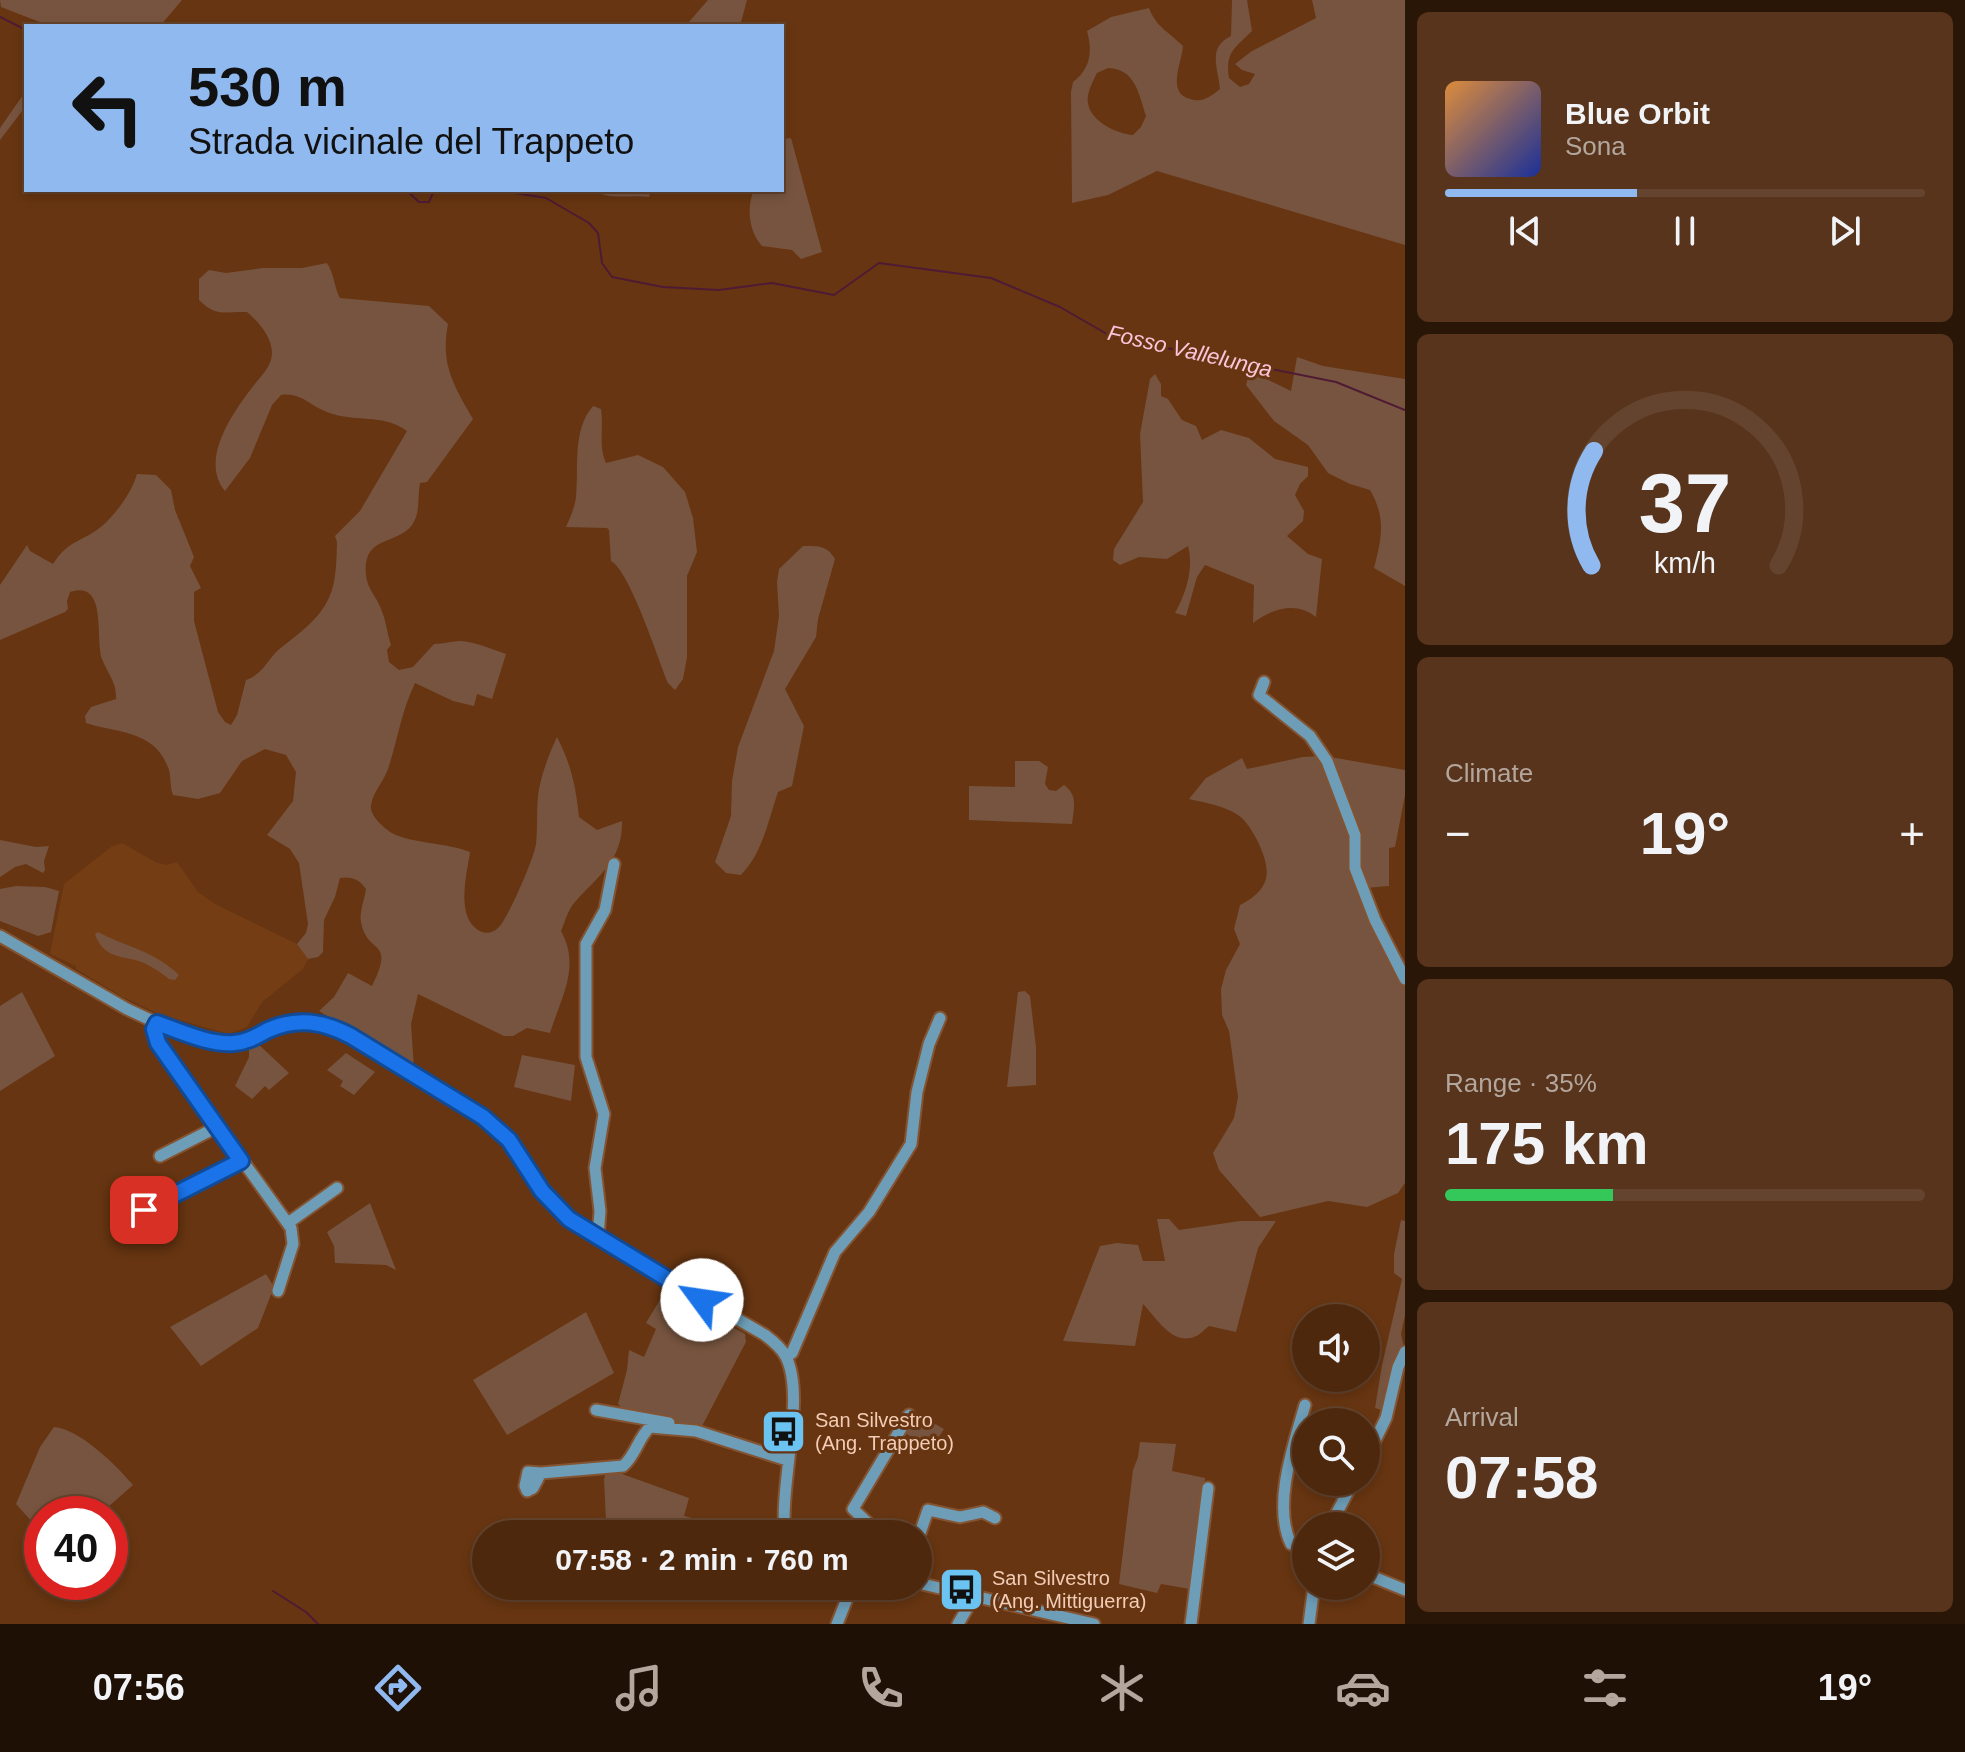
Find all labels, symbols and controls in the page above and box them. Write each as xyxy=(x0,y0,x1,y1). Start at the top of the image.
text: 530 m xyxy=(188,55,347,118)
icon: left xyxy=(56,56,160,160)
text: Blue Orbit xyxy=(1565,97,1710,130)
text: Strada vicinale del Trappeto xyxy=(188,121,634,162)
text: Sona xyxy=(1565,131,1626,161)
icon: previous xyxy=(1503,209,1547,253)
icon: pause xyxy=(1663,209,1707,253)
icon: next xyxy=(1823,209,1867,253)
water label: Fosso Vallelunga xyxy=(1105,320,1275,382)
text: 37 xyxy=(1639,456,1731,549)
text: km/h xyxy=(1654,547,1716,579)
text: Climate xyxy=(1445,758,1533,788)
text: 19° xyxy=(1640,800,1730,867)
text: − xyxy=(1445,809,1471,858)
text: + xyxy=(1899,809,1925,858)
text: Range · 35% xyxy=(1445,1068,1597,1098)
text: 175 km xyxy=(1445,1110,1649,1177)
pin xyxy=(110,1176,178,1244)
icon: arrive xyxy=(122,1188,166,1232)
position arrow xyxy=(660,1258,744,1342)
map controls xyxy=(1292,1304,1380,1600)
button: sound xyxy=(1292,1304,1380,1392)
text: Arrival xyxy=(1445,1402,1519,1432)
bus stop icon: San Silvestro (Ang. Trappeto) xyxy=(760,1407,808,1455)
button: search xyxy=(1292,1408,1380,1496)
place label: San Silvestro (Ang. Trappeto) xyxy=(815,1409,954,1454)
text: 07:58 xyxy=(1445,1444,1598,1511)
speed limit sign: 40 xyxy=(24,1496,128,1600)
button: layers xyxy=(1292,1512,1380,1600)
text: 07:58 · 2 min · 760 m xyxy=(555,1543,849,1576)
bus stop icon: San Silvestro (Ang. Mittiguerra) xyxy=(937,1565,985,1613)
place label: San Silvestro (Ang. Mittiguerra) xyxy=(992,1567,1147,1612)
icon: directions xyxy=(370,1660,426,1716)
icon: music xyxy=(611,1660,667,1716)
icon: phone xyxy=(853,1660,909,1716)
icon: climate xyxy=(1094,1660,1150,1716)
icon: car xyxy=(1335,1660,1391,1716)
icon: filters xyxy=(1577,1660,1633,1716)
text: 07:56 xyxy=(93,1667,185,1708)
text: 19° xyxy=(1818,1667,1872,1708)

